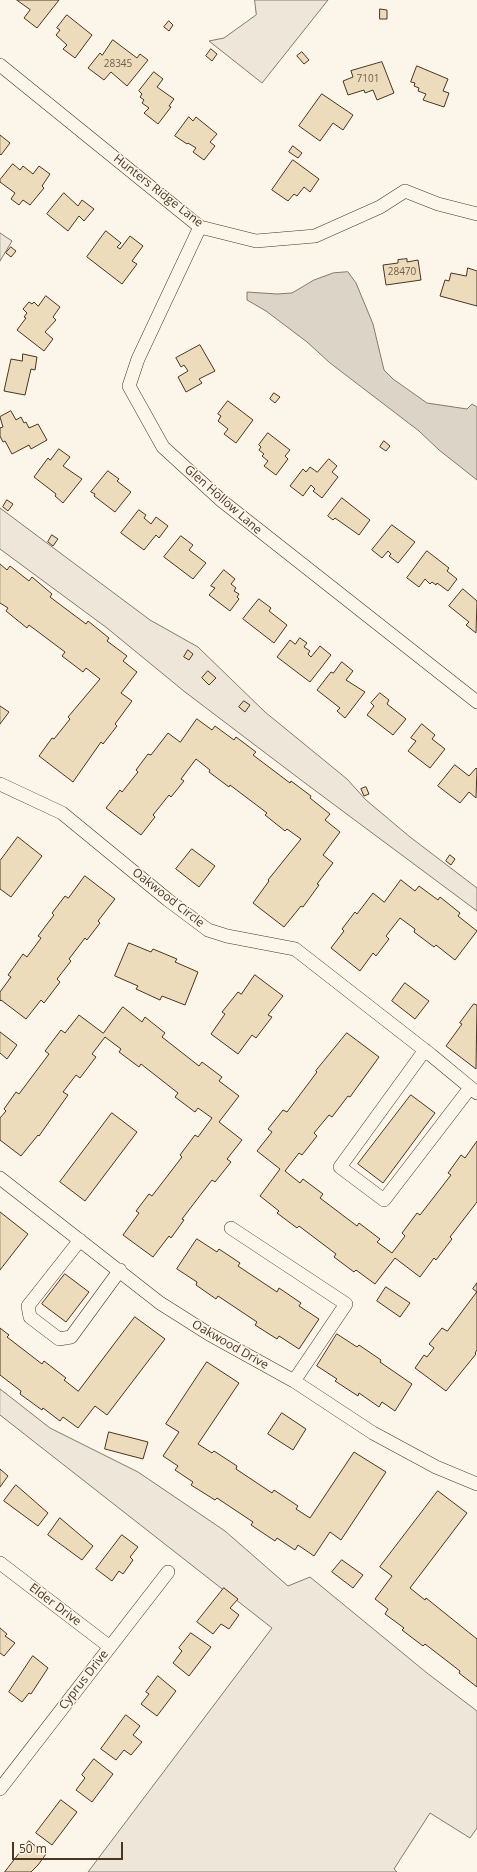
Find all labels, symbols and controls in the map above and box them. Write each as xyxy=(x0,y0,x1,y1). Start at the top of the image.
house number: 28345 xyxy=(104,58,132,70)
house number: 7101 xyxy=(357,73,379,85)
street label: Hunters Ridge Lane xyxy=(110,152,206,230)
house number: 28470 xyxy=(388,266,416,278)
street label: Glen Hollow Lane xyxy=(181,462,265,538)
street label: Oakwood Circle xyxy=(129,865,207,931)
street label: Oakwood Drive xyxy=(189,1317,271,1373)
street label: Elder Drive xyxy=(26,1581,84,1629)
street label: Cyprus Drive xyxy=(56,1647,112,1713)
scale bar xyxy=(14,1834,125,1860)
text: 50 m xyxy=(19,1840,47,1857)

